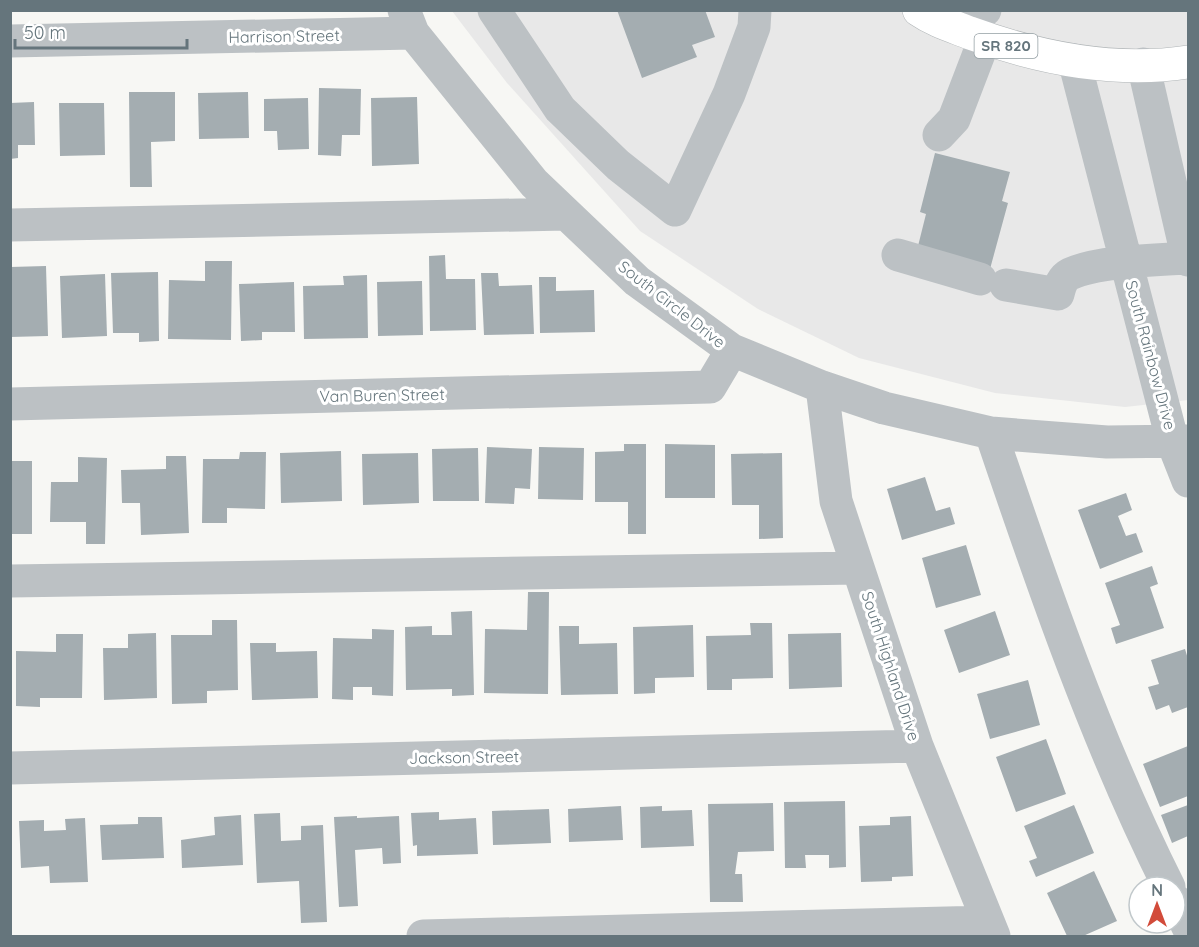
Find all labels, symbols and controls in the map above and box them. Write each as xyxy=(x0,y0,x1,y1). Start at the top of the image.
scale bar xyxy=(15,12,188,50)
text: 50 m xyxy=(24,21,66,44)
street label: Harrison Street xyxy=(228,25,340,47)
road number: SR 820 xyxy=(974,34,1038,58)
street label: South Circle Drive xyxy=(615,256,729,352)
street label: South Rainbow Drive xyxy=(1121,278,1181,432)
street label: Van Buren Street xyxy=(319,384,445,406)
street label: South Highland Drive xyxy=(857,589,925,743)
street label: Jackson Street xyxy=(409,746,519,768)
north arrow xyxy=(1127,875,1187,935)
text: N xyxy=(1151,880,1163,900)

